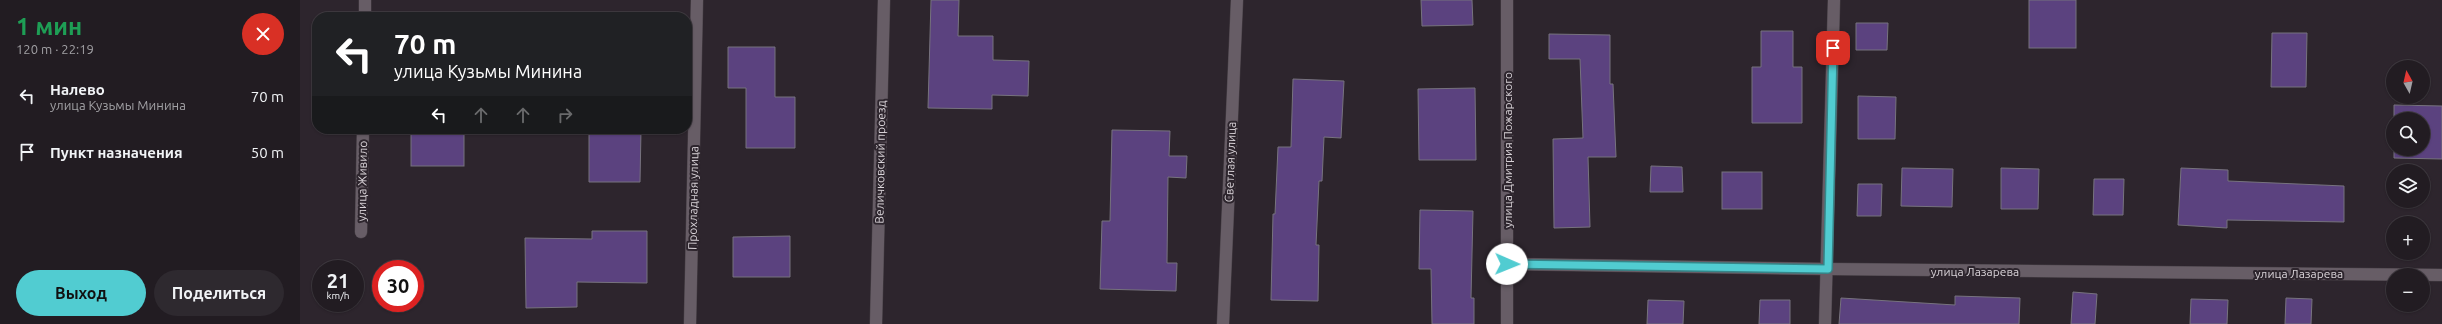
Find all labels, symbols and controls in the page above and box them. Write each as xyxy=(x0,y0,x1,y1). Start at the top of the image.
text: 1 мин xyxy=(16,13,82,40)
button: close xyxy=(242,13,284,55)
icon: left xyxy=(328,28,380,80)
text: 70 m xyxy=(394,28,456,59)
pin xyxy=(1816,31,1850,65)
icon: arrive xyxy=(1822,37,1844,59)
text: 120 m · 22:19 xyxy=(16,42,94,56)
north arrow xyxy=(2386,60,2430,104)
map controls xyxy=(2386,60,2430,312)
text: улица Кузьмы Минина xyxy=(394,61,582,81)
street label: улица Дмитрия Пожарского xyxy=(1501,72,1514,228)
text: Налево xyxy=(50,81,105,98)
icon: left xyxy=(16,85,38,107)
text: 70 m xyxy=(251,88,284,105)
text: улица Кузьмы Минина xyxy=(50,98,186,112)
street label: Величковский проезд xyxy=(872,100,888,224)
icon: left xyxy=(428,104,450,126)
icon: ahead xyxy=(470,104,492,126)
icon: ahead xyxy=(512,104,534,126)
icon: right xyxy=(554,104,576,126)
button: search xyxy=(2386,112,2430,156)
street label: Светлая улица xyxy=(1222,121,1238,203)
street label: улица Живило xyxy=(355,140,369,222)
icon: arrive xyxy=(16,141,38,163)
text: Пункт назначения xyxy=(50,144,183,161)
text: 50 m xyxy=(251,144,284,161)
street label: Прохладная улица xyxy=(686,146,700,250)
button: layers xyxy=(2386,164,2430,208)
button: + xyxy=(2386,216,2430,260)
position arrow xyxy=(1486,243,1528,285)
speed limit sign: 30 xyxy=(372,260,424,312)
street label: улица Лазарева xyxy=(1931,265,2019,278)
street label: улица Лазарева xyxy=(2255,267,2343,280)
button: − xyxy=(2386,268,2430,312)
text: 21 xyxy=(327,269,349,292)
button: Выход xyxy=(16,270,146,316)
button: Поделиться xyxy=(154,270,284,316)
text: km/h xyxy=(326,290,350,301)

